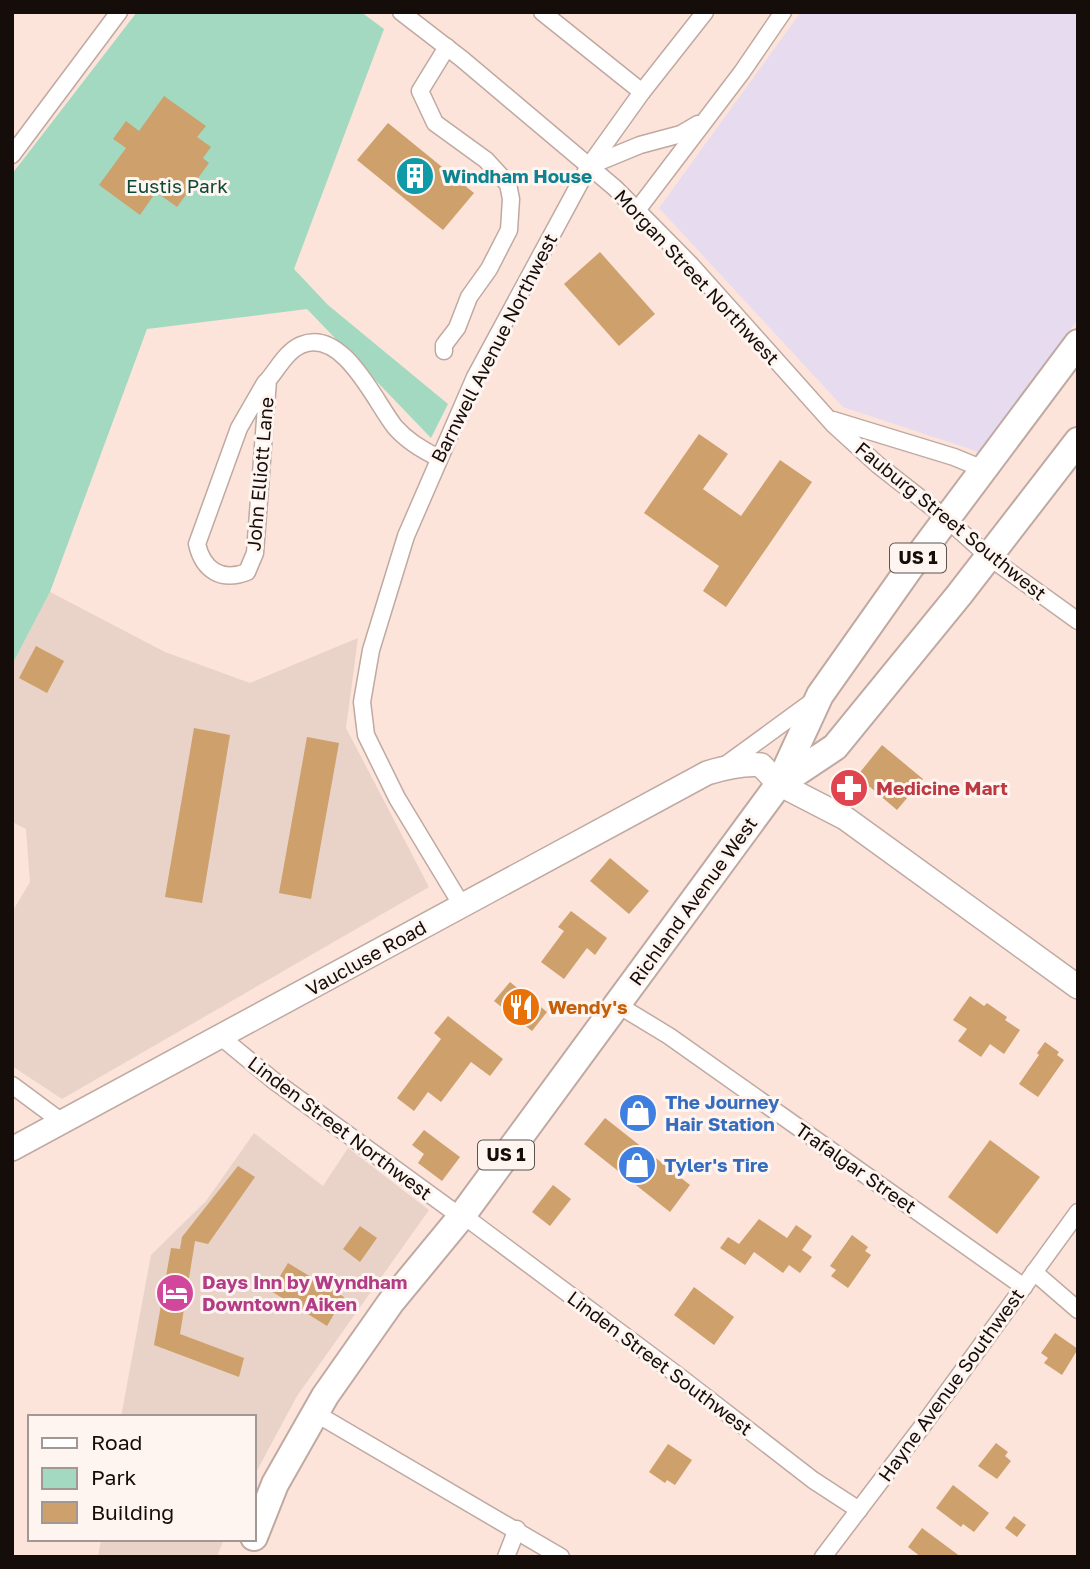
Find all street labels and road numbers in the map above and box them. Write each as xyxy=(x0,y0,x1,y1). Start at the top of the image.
street label: Morgan Street Northwest xyxy=(610,184,785,369)
street label: Barnwell Avenue Northwest xyxy=(426,229,561,466)
street label: John Elliott Lane xyxy=(241,396,278,552)
street label: Fauburg Street Southwest xyxy=(851,436,1051,605)
road number: US 1 xyxy=(890,544,946,572)
street label: Richland Avenue West xyxy=(624,812,762,990)
street label: Vaucluse Road xyxy=(302,915,430,1000)
street label: Linden Street Northwest xyxy=(244,1051,437,1204)
street label: Trafalgar Street xyxy=(792,1117,921,1218)
road number: US 1 xyxy=(478,1140,534,1170)
street label: Hayne Avenue Southwest xyxy=(873,1284,1028,1486)
street label: Linden Street Southwest xyxy=(563,1285,757,1440)

